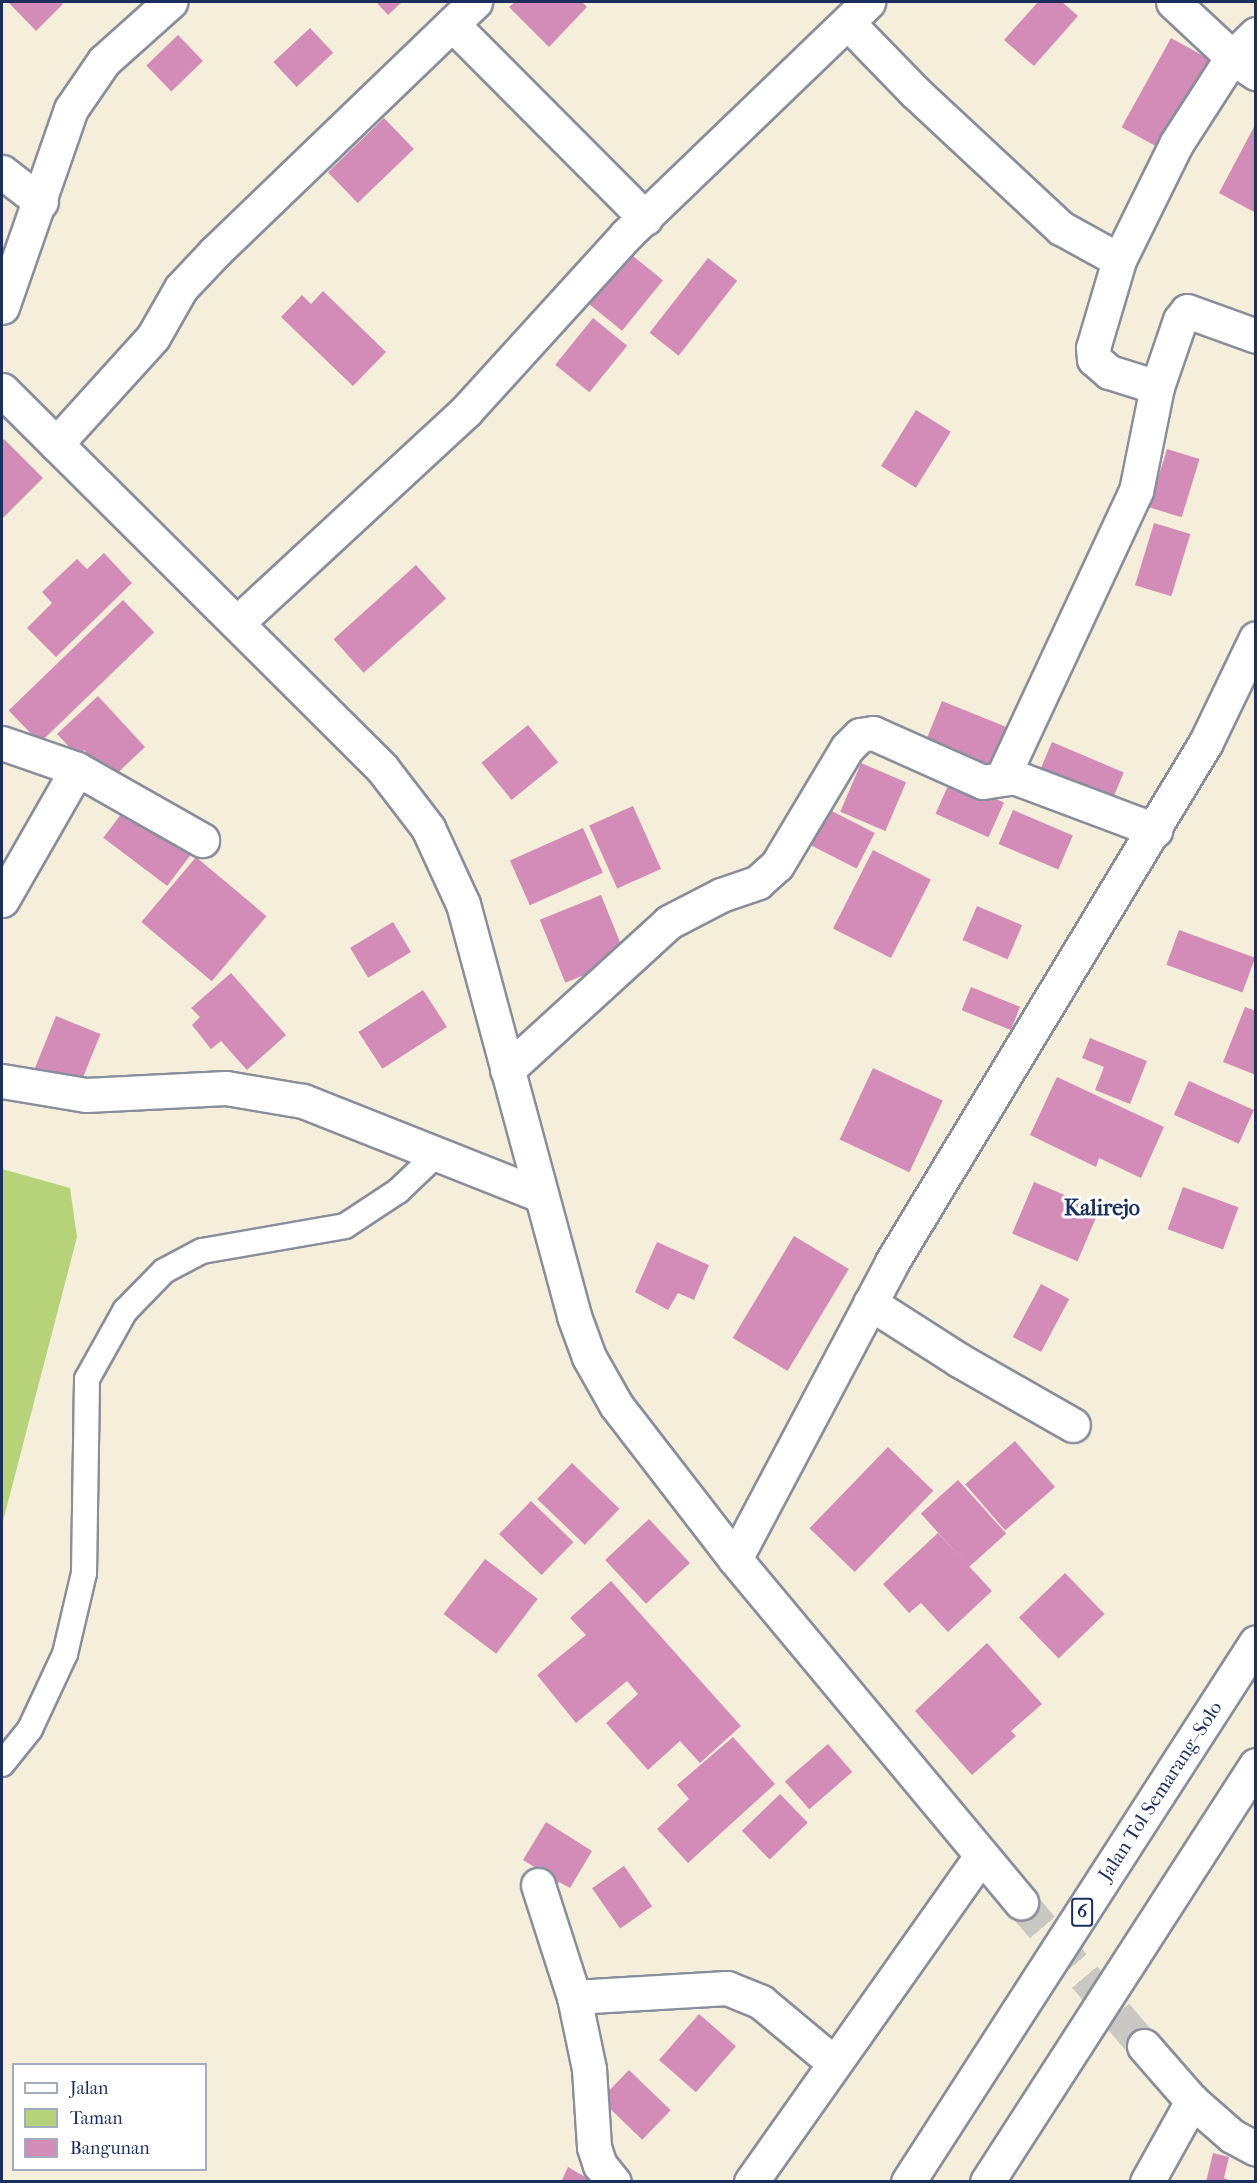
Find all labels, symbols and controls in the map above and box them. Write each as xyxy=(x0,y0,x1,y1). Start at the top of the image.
district label: Kalirejo xyxy=(1064,1196,1140,1222)
street label: Jalan Tol Semarang–Solo xyxy=(1093,1697,1227,1885)
road number: 6 xyxy=(1070,1897,1094,1927)
legend xyxy=(12,2063,207,2171)
text: Jalan xyxy=(70,2078,108,2099)
text: Taman xyxy=(70,2108,123,2129)
text: Bangunan xyxy=(70,2138,150,2159)

